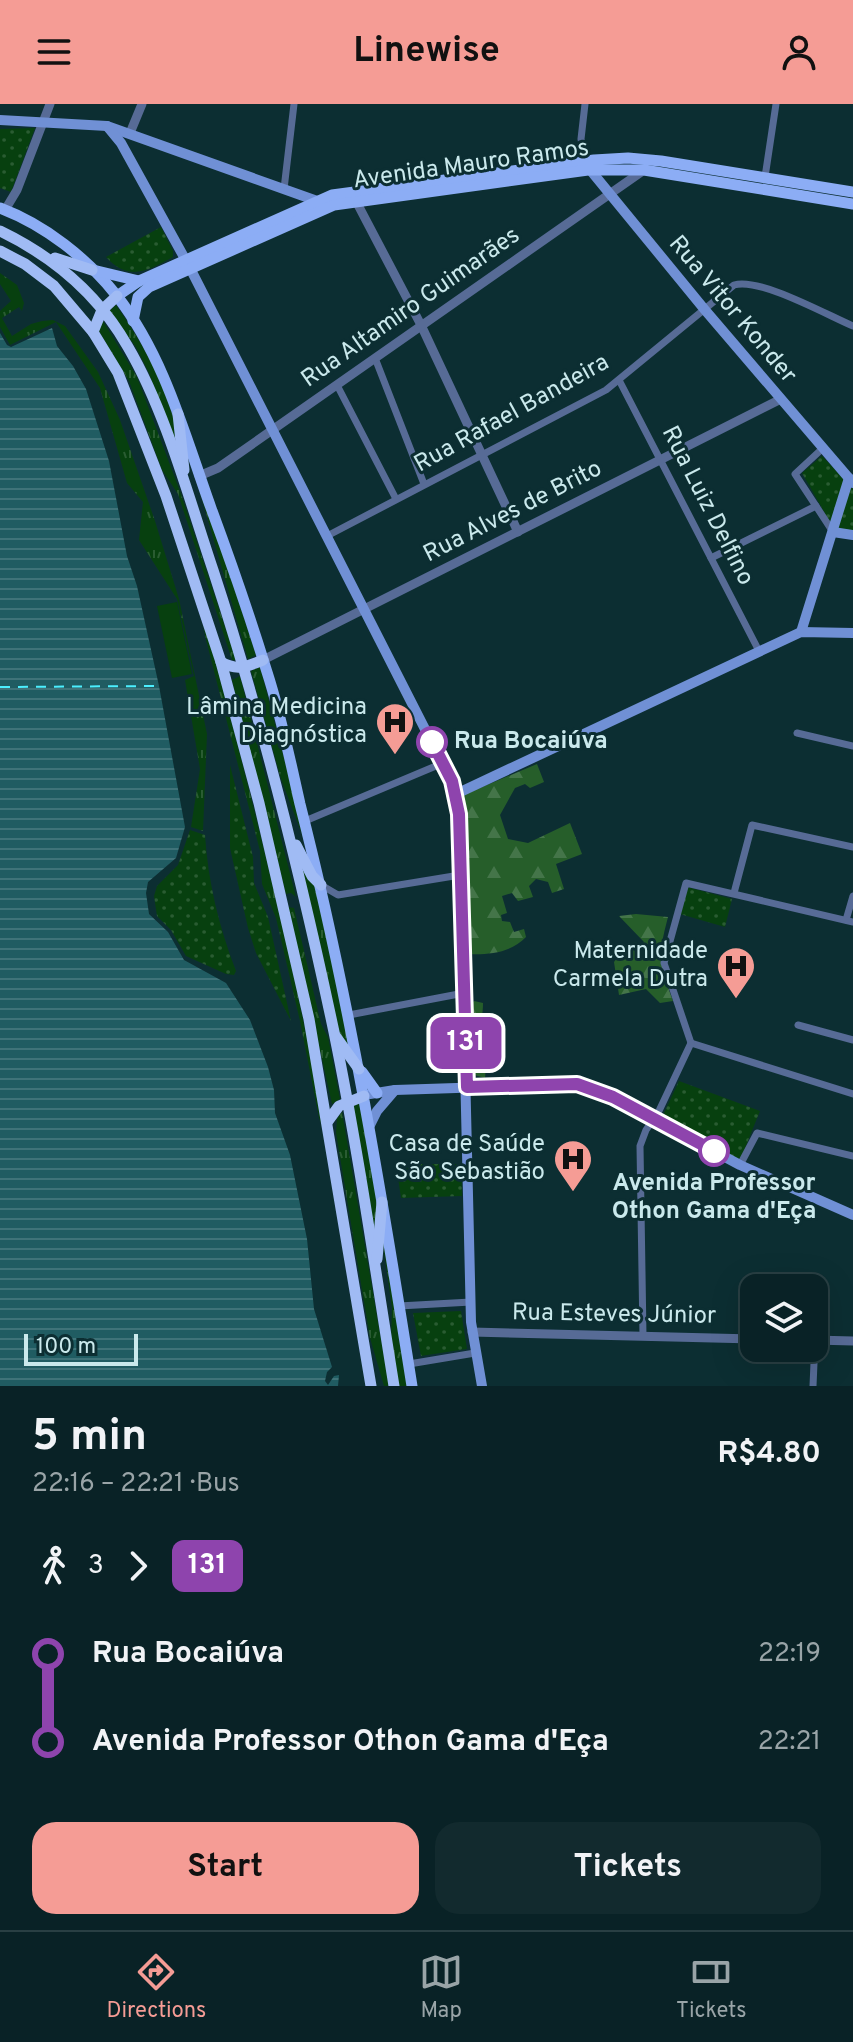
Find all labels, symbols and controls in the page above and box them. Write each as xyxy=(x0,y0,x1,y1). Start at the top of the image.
text: Linewise xyxy=(353,29,500,75)
icon: menu xyxy=(32,30,76,74)
icon: person xyxy=(777,30,821,74)
street label: Avenida Mauro Ramos xyxy=(351,134,591,196)
street label: Rua Altamiro Guimarães xyxy=(296,221,526,395)
street label: Rua Vitor Konder xyxy=(661,230,803,390)
street label: Rua Rafael Bandeira xyxy=(409,348,615,480)
street label: Rua Luiz Delfino xyxy=(654,421,760,591)
street label: Rua Alves de Brito xyxy=(419,454,607,570)
place label: Lâmina Medicina Diagnóstica xyxy=(186,693,367,751)
hospital icon: Lâmina Medicina Diagnóstica xyxy=(374,701,416,756)
marker: Rua Bocaiúva xyxy=(417,727,447,757)
place label: Rua Bocaiúva xyxy=(454,727,608,757)
place label: Maternidade Carmela Dutra xyxy=(553,937,708,995)
hospital icon: Maternidade Carmela Dutra xyxy=(715,945,757,1000)
line badge: 131 xyxy=(420,1017,512,1069)
text: 131 xyxy=(446,1025,486,1061)
place label: Casa de Saúde São Sebastião xyxy=(389,1130,545,1188)
marker: Avenida Professor Othon Gama d'Eça xyxy=(699,1136,729,1166)
hospital icon: Casa de Saúde São Sebastião xyxy=(552,1138,594,1193)
place label: Avenida Professor Othon Gama d'Eça xyxy=(612,1169,816,1227)
map controls xyxy=(740,1274,828,1362)
button: layers xyxy=(740,1274,828,1362)
street label: Rua Esteves Júnior xyxy=(512,1298,716,1332)
scale bar xyxy=(24,1330,138,1366)
text: 100 m xyxy=(36,1334,96,1361)
text: 5 min xyxy=(32,1410,147,1466)
text: R$4.80 xyxy=(718,1436,821,1473)
text: 22:16 – 22:21 · Bus xyxy=(32,1468,240,1501)
icon: walk xyxy=(32,1544,76,1588)
icon: forward xyxy=(116,1544,160,1588)
text: 131 xyxy=(188,1548,227,1584)
text: 3 xyxy=(88,1550,104,1583)
text: Rua Bocaiúva xyxy=(92,1636,284,1673)
text: 22:19 xyxy=(758,1638,821,1671)
text: Avenida Professor Othon Gama d'Eça xyxy=(92,1724,609,1761)
text: 22:21 xyxy=(758,1726,821,1759)
button: Start xyxy=(32,1822,419,1914)
button: Tickets xyxy=(435,1822,821,1914)
tab: Directions xyxy=(106,1950,206,2025)
tab: Map xyxy=(419,1950,463,2025)
tab: Tickets xyxy=(676,1950,747,2025)

